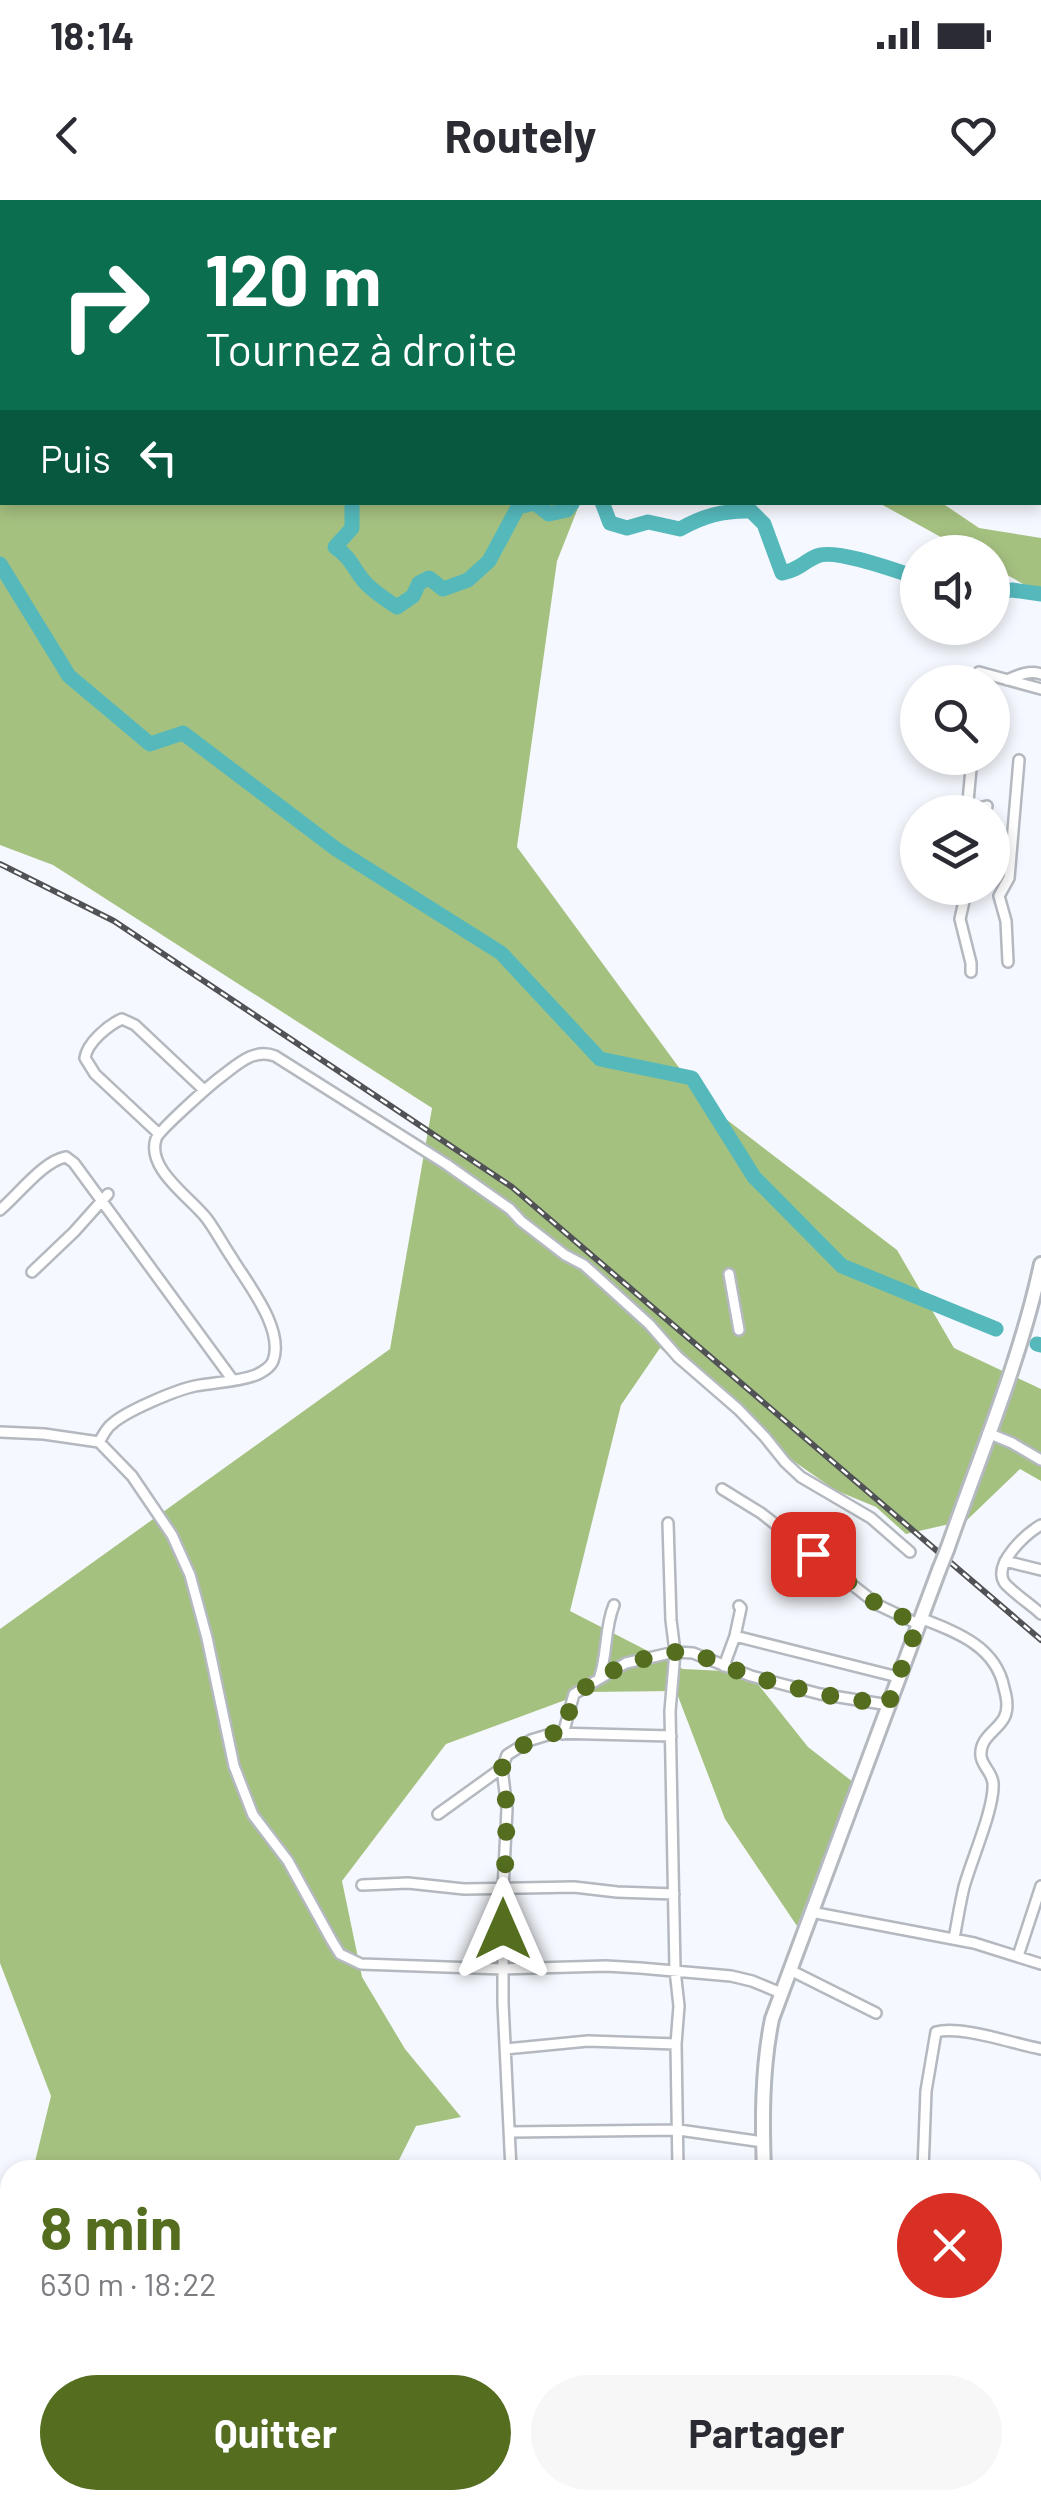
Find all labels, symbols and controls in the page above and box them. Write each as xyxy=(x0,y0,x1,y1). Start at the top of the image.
text: 18:14 xyxy=(50,12,134,58)
icon: back xyxy=(40,108,95,163)
text: Routely xyxy=(445,108,596,162)
icon: heart xyxy=(946,108,1001,163)
text: 120 m xyxy=(205,236,381,320)
icon: right xyxy=(40,240,170,370)
text: Tournez à droite xyxy=(205,321,518,375)
icon: left xyxy=(131,430,186,485)
text: Puis xyxy=(40,435,111,481)
map controls xyxy=(900,535,1010,905)
button: sound xyxy=(900,535,1010,645)
button: search xyxy=(900,665,1010,775)
button: layers xyxy=(900,795,1010,905)
pin xyxy=(771,1512,856,1597)
icon: arrive xyxy=(786,1527,841,1582)
position arrow xyxy=(451,1877,555,1981)
text: 8 min xyxy=(40,2190,183,2262)
button: close xyxy=(897,2193,1002,2298)
text: 630 m · 18:22 xyxy=(40,2264,216,2302)
button: Quitter xyxy=(40,2375,511,2490)
button: Partager xyxy=(531,2375,1002,2490)

